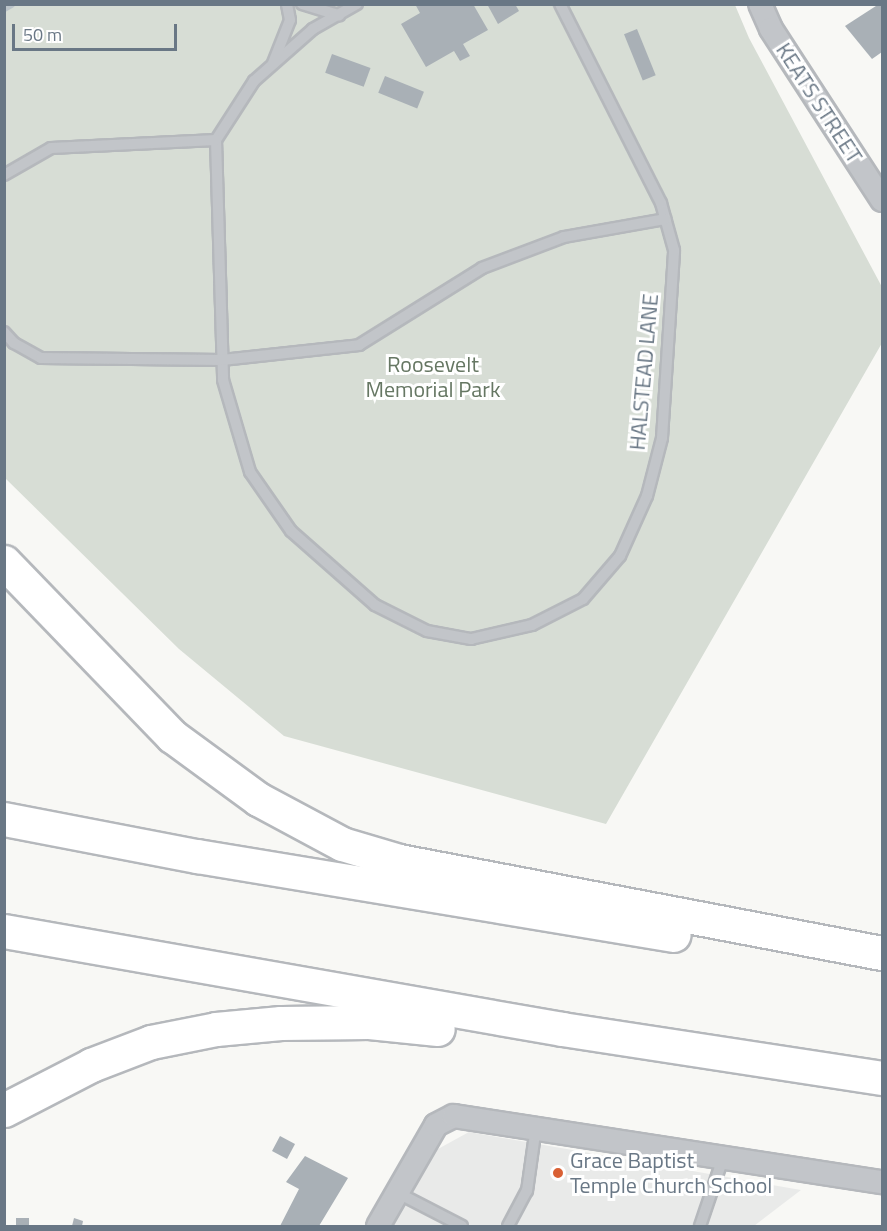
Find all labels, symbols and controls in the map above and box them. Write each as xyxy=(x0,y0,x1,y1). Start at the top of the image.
scale bar xyxy=(15,12,180,50)
text: 50 m xyxy=(23,21,62,48)
street label: KEATS STREET xyxy=(770,38,868,168)
street label: HALSTEAD LANE xyxy=(624,293,664,451)
park label: Roosevelt Memorial Park xyxy=(366,351,500,402)
place label: Grace Baptist Temple Church School xyxy=(570,1147,772,1198)
marker: Grace Baptist Temple Church School xyxy=(551,1166,565,1180)

